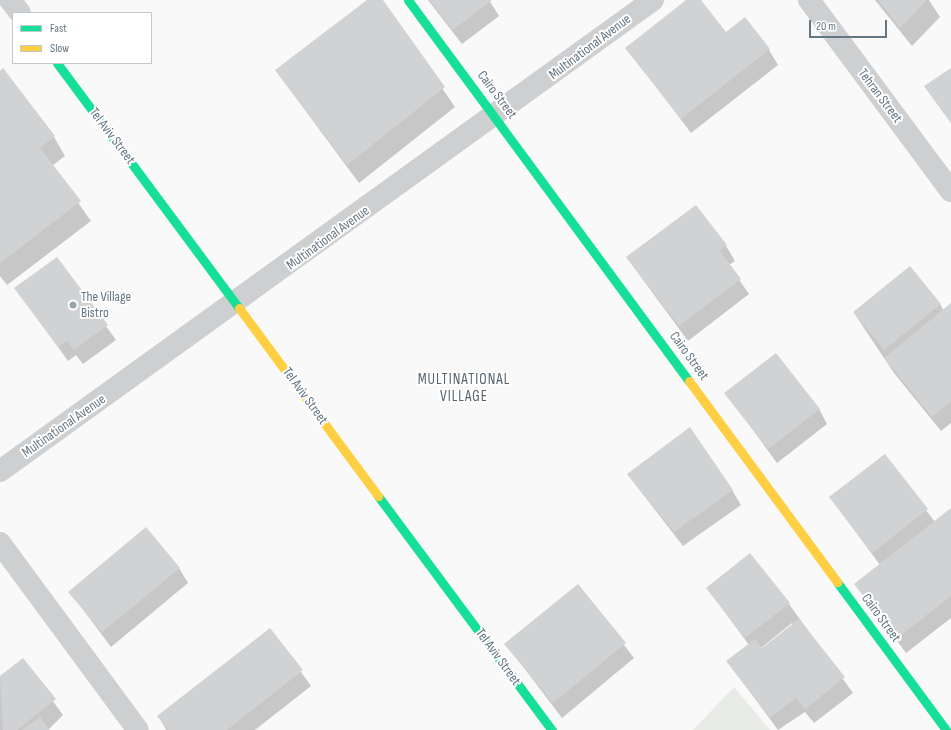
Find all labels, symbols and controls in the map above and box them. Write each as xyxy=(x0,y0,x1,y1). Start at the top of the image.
street label: Multinational Avenue xyxy=(546,11,634,83)
legend xyxy=(12,12,152,64)
scale bar xyxy=(811,12,889,38)
text: 20 m xyxy=(816,19,836,34)
text: Fast xyxy=(50,21,67,36)
text: Slow xyxy=(50,41,69,56)
street label: Tehran Street xyxy=(854,66,906,126)
street label: Cairo Street xyxy=(473,68,521,122)
street label: Tel Aviv Street xyxy=(85,104,139,168)
street label: Multinational Avenue xyxy=(283,202,373,274)
place label: The Village Bistro xyxy=(81,289,131,322)
marker: The Village Bistro xyxy=(68,300,78,310)
street label: Cairo Street xyxy=(666,328,712,384)
street label: Tel Aviv Street xyxy=(279,364,331,428)
district label: MULTINATIONAL VILLAGE xyxy=(418,370,510,405)
street label: Multinational Avenue xyxy=(19,391,109,461)
street label: Cairo Street xyxy=(858,590,904,646)
street label: Tel Aviv Street xyxy=(472,625,524,689)

